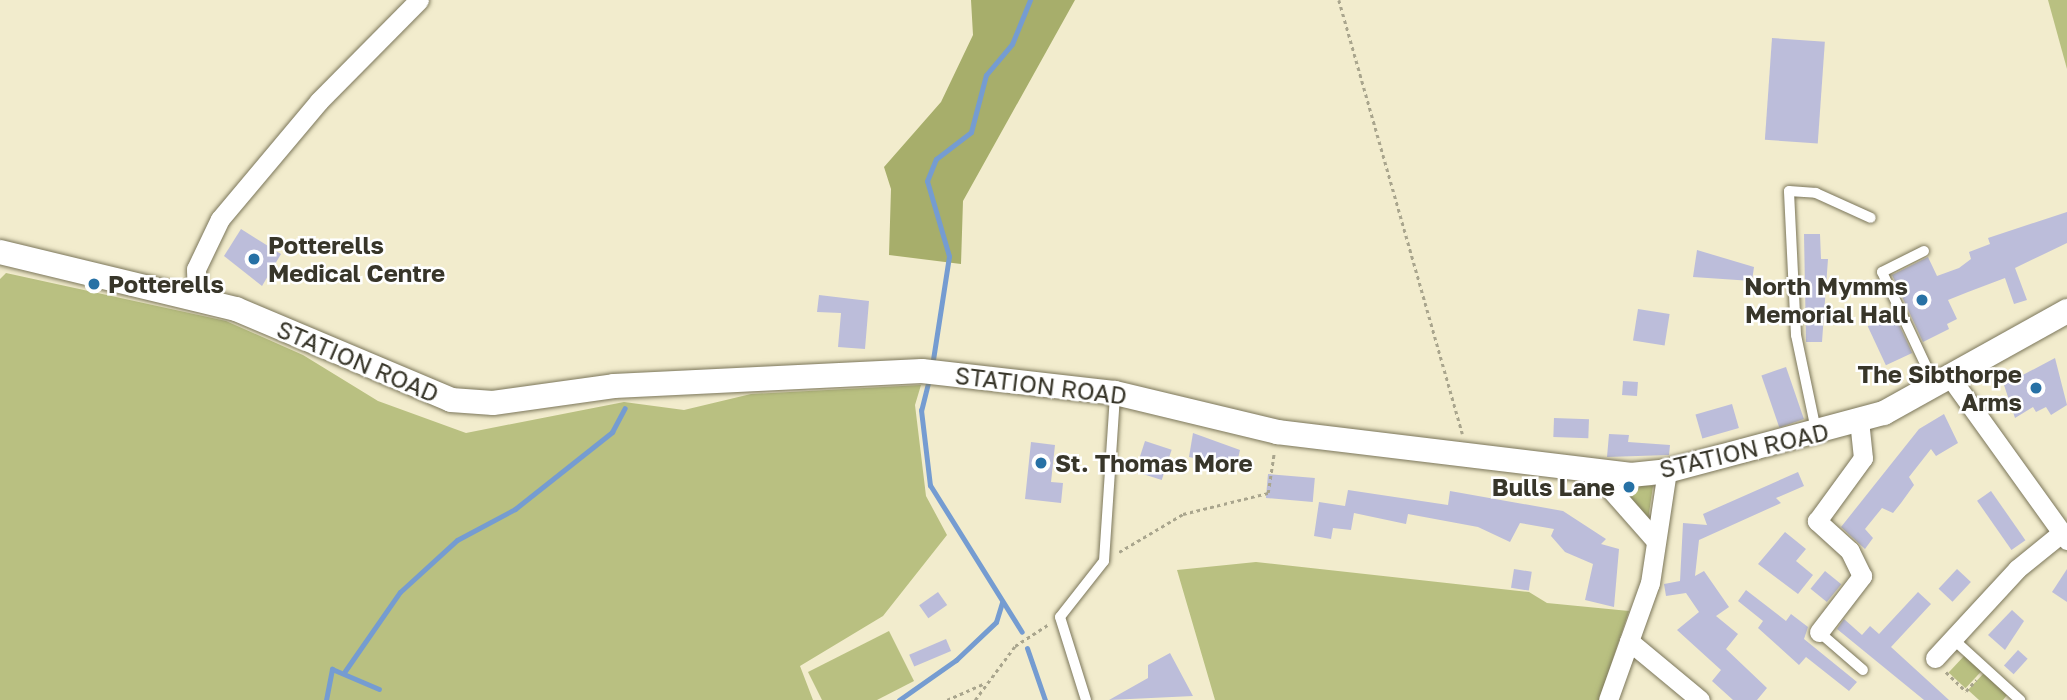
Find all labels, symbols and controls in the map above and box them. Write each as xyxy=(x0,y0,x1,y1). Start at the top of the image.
place label: Potterells Medical Centre xyxy=(268,231,445,287)
marker: Potterells Medical Centre xyxy=(246,251,262,267)
place label: Potterells xyxy=(108,270,224,298)
place label: North Mymms Memorial Hall xyxy=(1744,272,1908,328)
marker: Potterells xyxy=(86,276,102,292)
marker: North Mymms Memorial Hall xyxy=(1914,292,1930,308)
street label: STATION ROAD xyxy=(273,314,443,408)
street label: STATION ROAD xyxy=(953,360,1129,410)
place label: The Sibthorpe Arms xyxy=(1858,360,2022,416)
marker: The Sibthorpe Arms xyxy=(2028,380,2044,396)
street label: STATION ROAD xyxy=(1656,416,1832,484)
place label: St. Thomas More xyxy=(1055,449,1253,477)
marker: St. Thomas More xyxy=(1033,455,1049,471)
place label: Bulls Lane xyxy=(1492,473,1615,501)
marker: Bulls Lane xyxy=(1621,479,1637,495)

